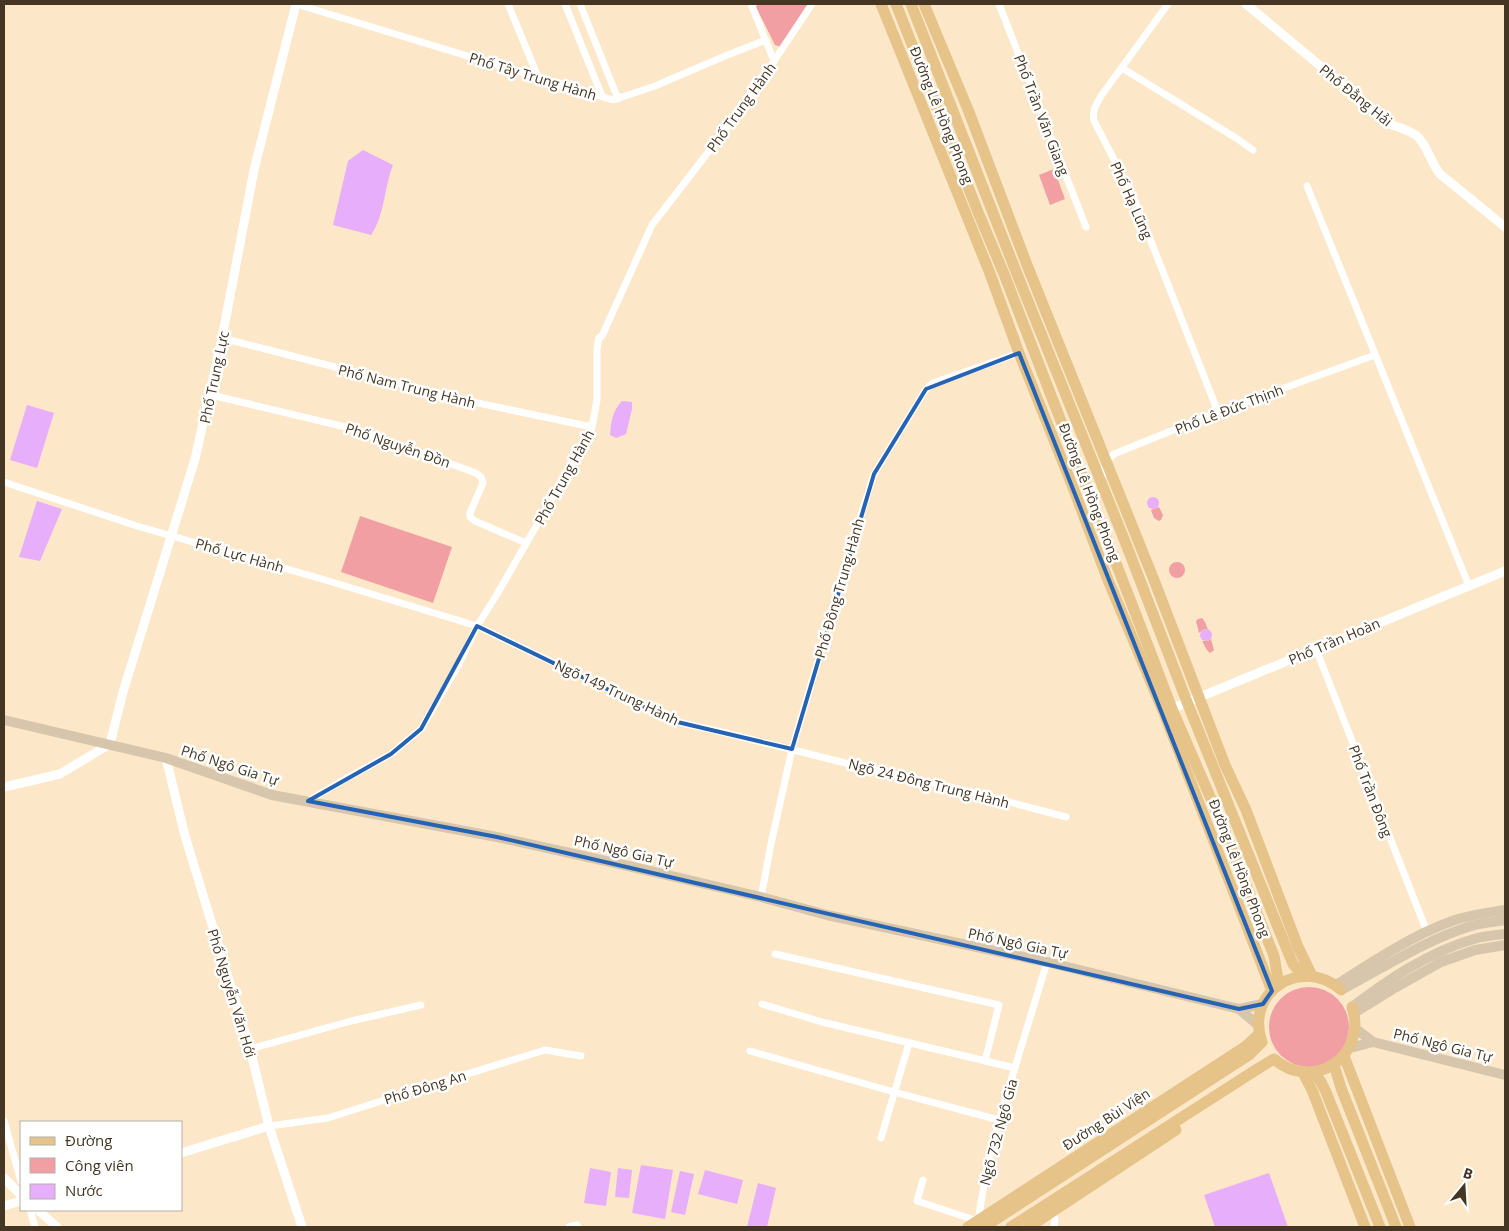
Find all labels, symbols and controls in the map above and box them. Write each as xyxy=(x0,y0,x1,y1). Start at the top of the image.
street label: Đường Lê Hồng Phong xyxy=(906,43,978,187)
street label: Phố Tây Trung Hành xyxy=(467,48,599,104)
street label: Phố Trần Văn Giang xyxy=(1010,52,1074,179)
street label: Phố Trung Hành xyxy=(702,58,780,156)
street label: Phố Đằng Hải xyxy=(1316,60,1396,130)
street label: Phố Hạ Lũng xyxy=(1106,158,1158,242)
street label: Phố Trung Lực xyxy=(195,329,233,425)
street label: Phố Nam Trung Hành xyxy=(336,360,478,412)
street label: Phố Lê Đức Thịnh xyxy=(1172,380,1286,438)
street label: Phố Nguyễn Đồn xyxy=(343,418,453,472)
street label: Đường Lê Hồng Phong xyxy=(1055,420,1125,564)
street label: Phố Trung Hành xyxy=(530,426,598,528)
street label: Phố Đông Trung Hành xyxy=(810,516,868,660)
street label: Phố Lực Hành xyxy=(194,533,286,577)
street label: Phố Trần Hoàn xyxy=(1285,613,1383,669)
street label: Ngõ 149 Trung Hành xyxy=(552,655,682,729)
street label: Phố Ngô Gia Tự xyxy=(179,740,282,790)
street label: Phố Trần Đông xyxy=(1345,742,1397,840)
street label: Ngõ 24 Đông Trung Hành xyxy=(846,754,1012,812)
street label: Đường Lê Hồng Phong xyxy=(1205,796,1275,940)
street label: Phố Ngô Gia Tự xyxy=(572,830,676,872)
street label: Phố Ngô Gia Tự xyxy=(966,923,1070,963)
street label: Phố Nguyễn Văn Hới xyxy=(203,926,261,1060)
street label: Phố Ngô Gia Tự xyxy=(1392,1024,1495,1067)
street label: Phố Đông An xyxy=(382,1066,468,1108)
street label: Ngõ 732 Ngô Gia xyxy=(975,1077,1021,1187)
street label: Đường Bùi Viện xyxy=(1058,1084,1154,1154)
legend xyxy=(20,1121,182,1211)
text: Đường xyxy=(65,1130,112,1150)
text: Công viên xyxy=(65,1155,134,1175)
north arrow xyxy=(1439,1161,1489,1211)
text: B xyxy=(1461,1163,1476,1184)
text: Nước xyxy=(65,1180,103,1200)

